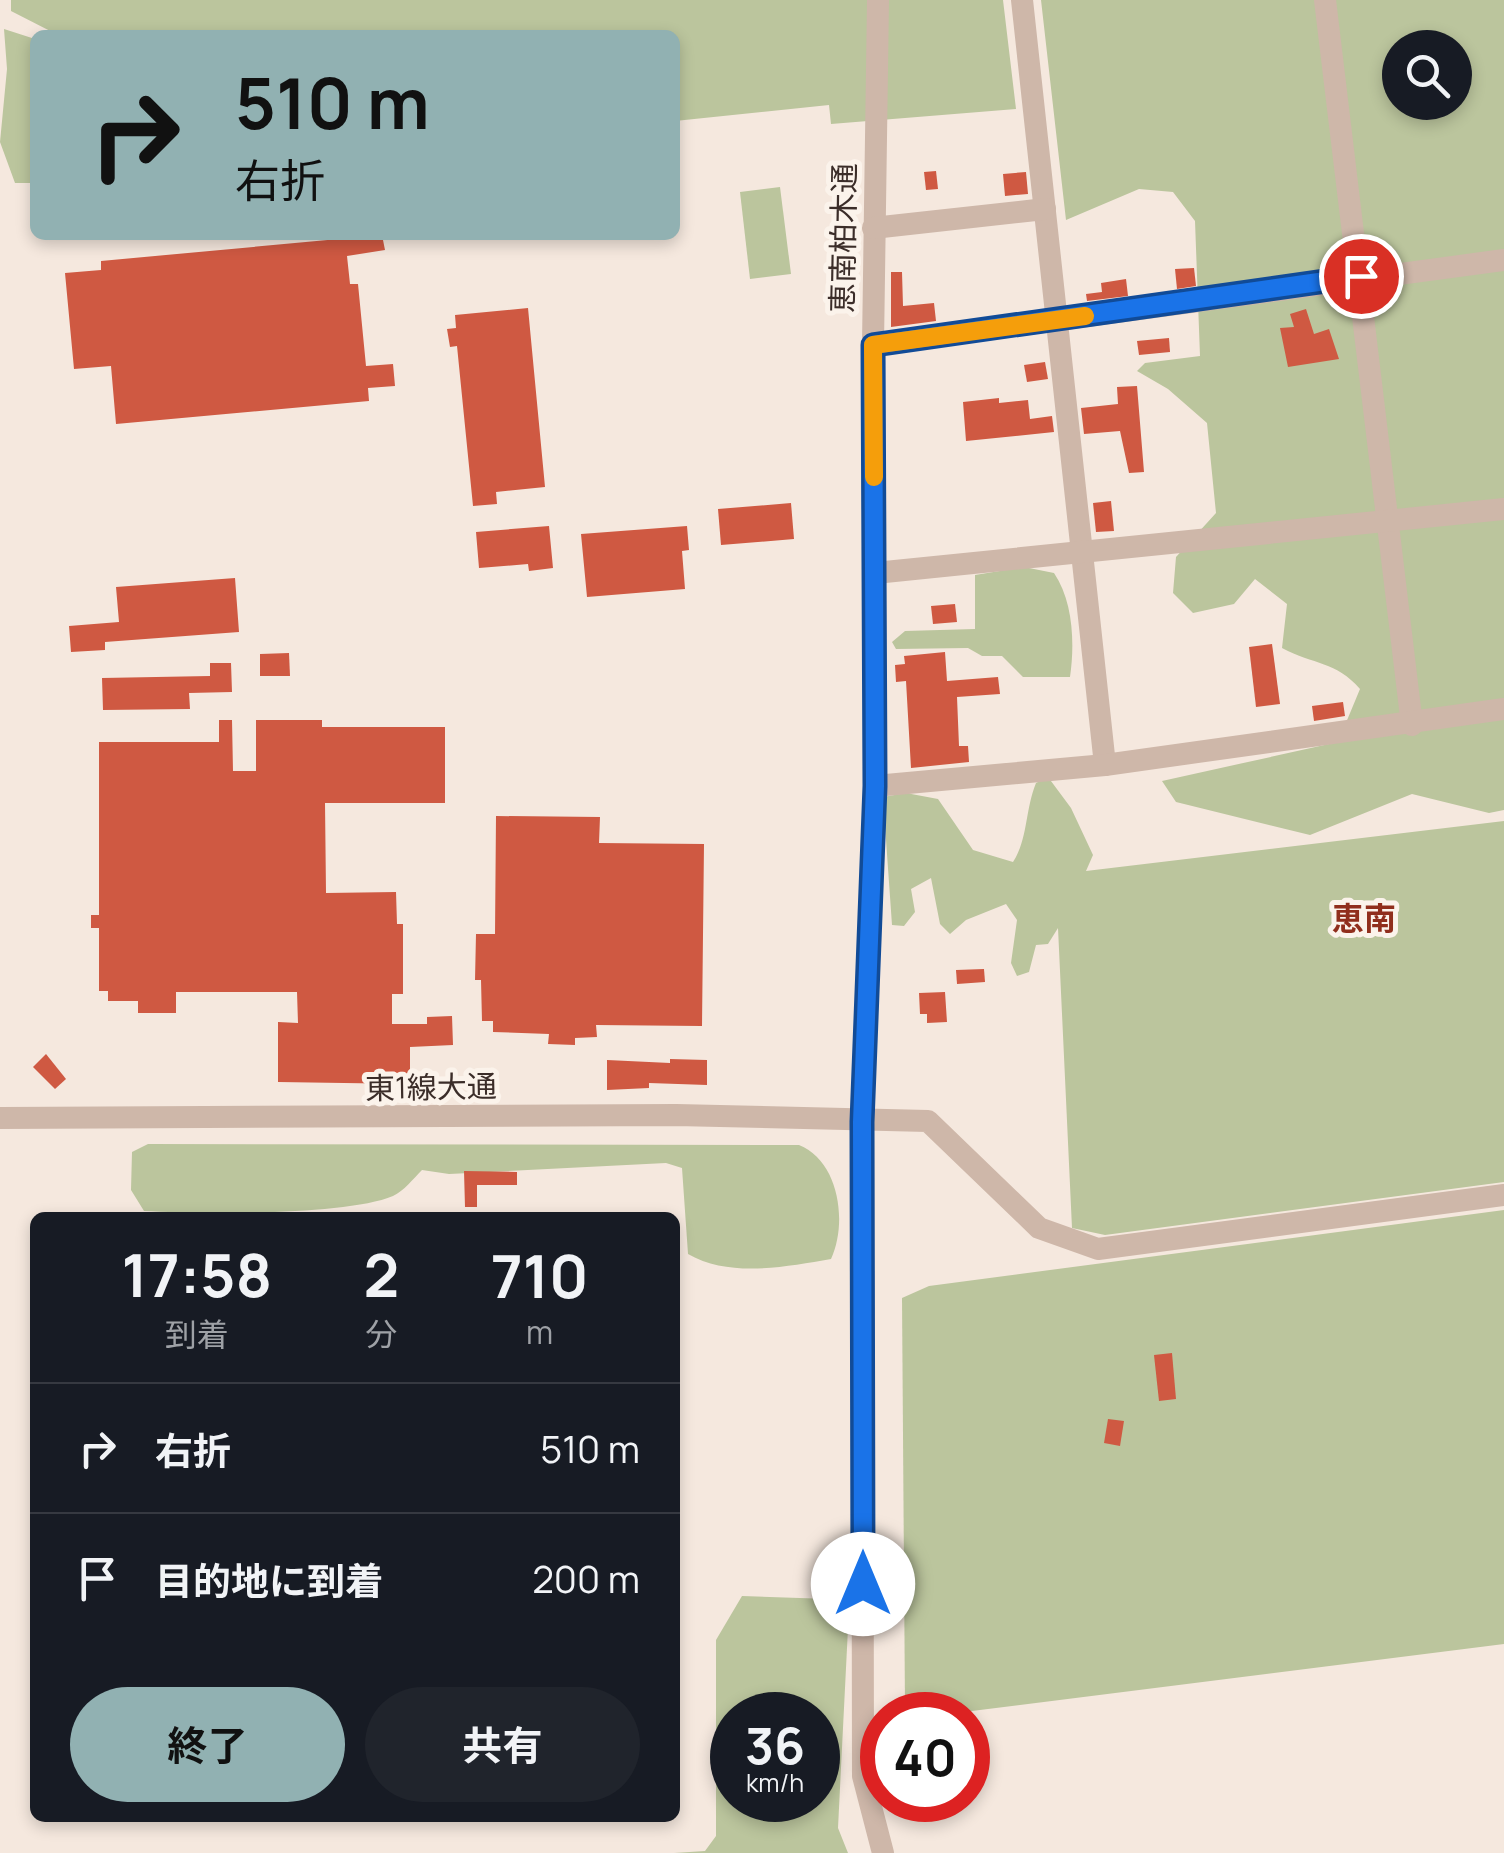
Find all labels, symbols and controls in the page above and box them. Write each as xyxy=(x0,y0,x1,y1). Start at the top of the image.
map controls xyxy=(1382,30,1472,120)
button: search xyxy=(1382,30,1472,120)
text: 510 m xyxy=(235,54,430,150)
icon: right xyxy=(70,70,200,200)
text: 右折 xyxy=(235,149,325,211)
street label: 恵南柏木通 xyxy=(821,163,864,313)
pin xyxy=(1319,234,1404,319)
icon: arrive xyxy=(1334,249,1389,304)
district label: 恵南 xyxy=(1332,896,1396,940)
street label: 東1線大通 xyxy=(365,1065,497,1108)
text: 17:58 xyxy=(121,1233,272,1315)
text: 2 xyxy=(364,1233,399,1315)
text: 710 xyxy=(491,1234,589,1316)
text: m xyxy=(526,1310,553,1354)
text: 到着 xyxy=(165,1312,229,1356)
text: 分 xyxy=(365,1312,397,1356)
icon: right xyxy=(70,1421,125,1476)
text: 510 m xyxy=(540,1422,640,1474)
text: 右折 xyxy=(155,1424,231,1476)
position arrow xyxy=(811,1532,915,1636)
icon: arrive xyxy=(70,1551,125,1606)
text: 200 m xyxy=(532,1552,640,1604)
text: 目的地に到着 xyxy=(155,1554,383,1606)
button: 終了 xyxy=(70,1687,345,1802)
button: 共有 xyxy=(365,1687,640,1802)
speed limit sign: 40 xyxy=(860,1692,990,1822)
text: 36 xyxy=(745,1711,805,1779)
text: km/h xyxy=(746,1765,804,1800)

